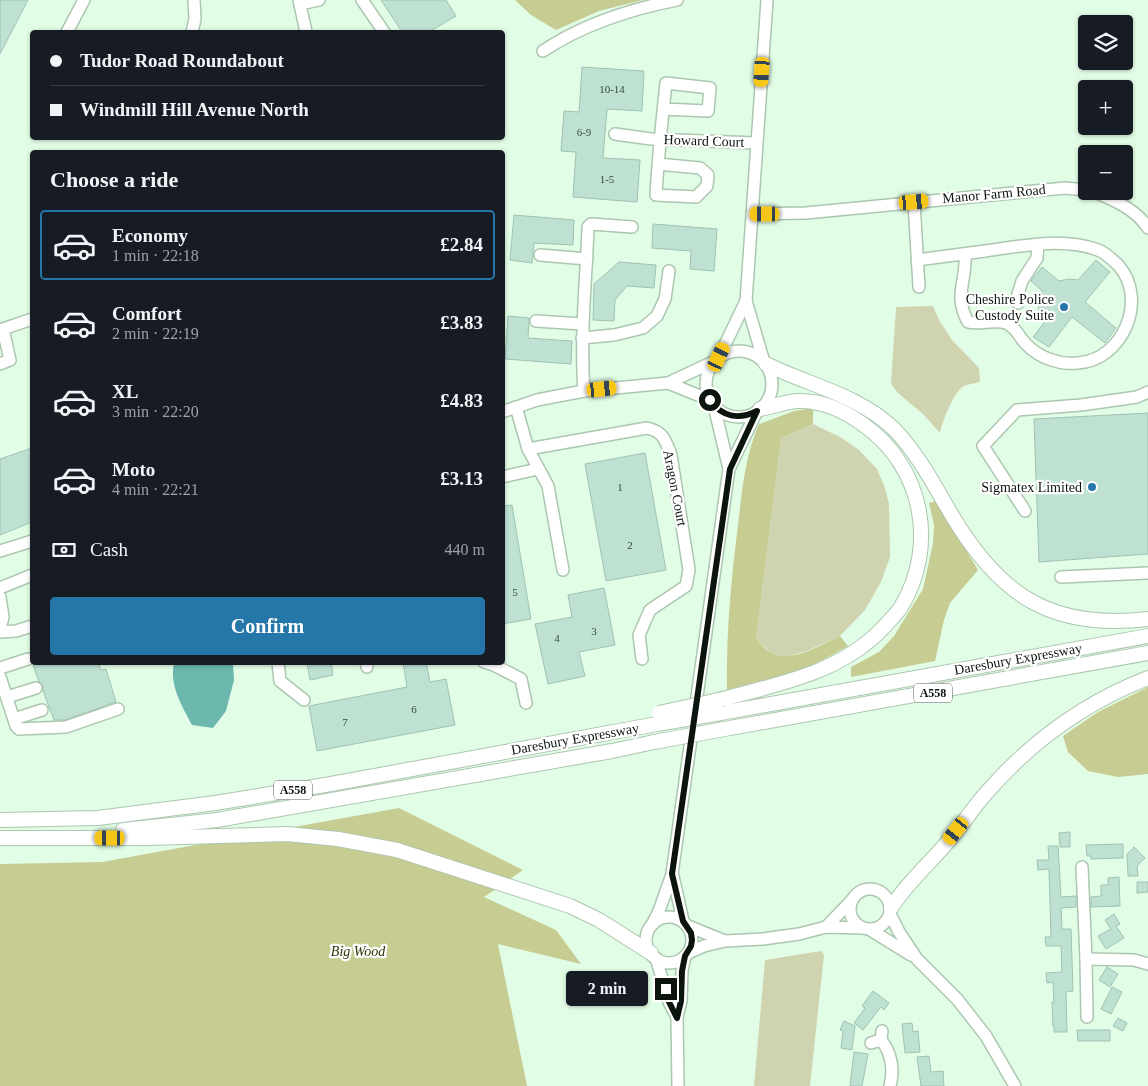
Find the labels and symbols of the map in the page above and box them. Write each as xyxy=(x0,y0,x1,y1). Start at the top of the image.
car xyxy=(753,57,770,87)
house number: 10-14 xyxy=(599,83,625,95)
house number: 6-9 xyxy=(577,126,592,138)
street label: Howard Court xyxy=(664,132,745,150)
house number: 1-5 xyxy=(600,173,615,185)
street label: Manor Farm Road xyxy=(942,182,1046,206)
car xyxy=(898,193,929,211)
car xyxy=(750,207,780,222)
place label: Cheshire Police Custody Suite xyxy=(966,292,1054,323)
marker: Cheshire Police Custody Suite xyxy=(1058,301,1070,313)
car xyxy=(705,340,732,374)
car xyxy=(586,380,617,398)
route start xyxy=(699,389,721,411)
street label: Aragon Court xyxy=(660,449,690,528)
place label: Sigmatex Limited xyxy=(981,480,1082,495)
house number: 1 xyxy=(617,481,623,493)
marker: Sigmatex Limited xyxy=(1086,481,1098,493)
house number: 2 xyxy=(627,539,633,551)
house number: 5 xyxy=(512,586,518,598)
house number: 3 xyxy=(591,625,597,637)
house number: 4 xyxy=(554,632,560,644)
street label: Daresbury Expressway xyxy=(953,640,1083,678)
road number: A558 xyxy=(914,684,952,702)
house number: 6 xyxy=(411,703,417,715)
house number: 7 xyxy=(342,716,348,728)
street label: Daresbury Expressway xyxy=(510,720,640,758)
road number: A558 xyxy=(274,780,312,800)
car xyxy=(940,815,971,847)
car xyxy=(95,831,125,846)
park label: Big Wood xyxy=(331,944,386,959)
callout: 2 min xyxy=(566,972,648,1006)
route end xyxy=(655,978,677,1000)

